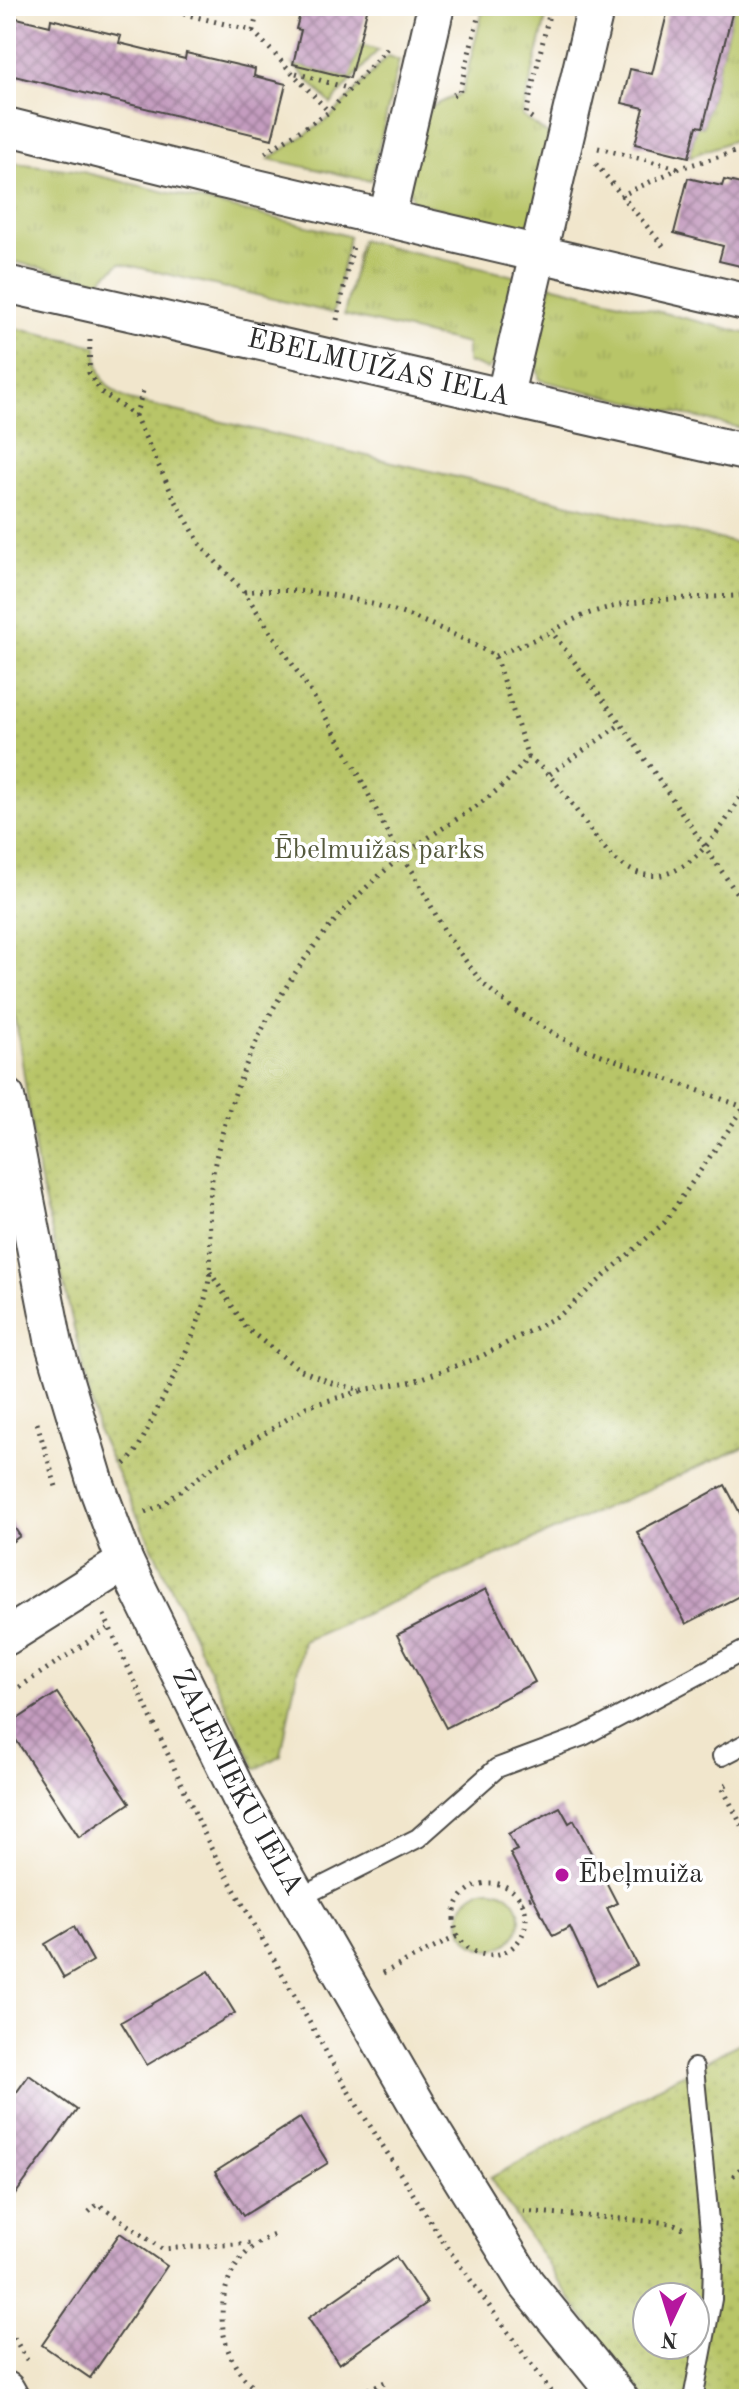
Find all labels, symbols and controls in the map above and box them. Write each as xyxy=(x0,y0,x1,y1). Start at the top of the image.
street label: ĒBELMUIŽAS IELA xyxy=(244,322,513,412)
park label: Ēbelmuižas parks xyxy=(273,834,485,865)
street label: ZAĻENIEKU IELA xyxy=(166,1665,307,1900)
place label: Ēbeļmuiža xyxy=(578,1858,703,1889)
marker: Ēbeļmuiža xyxy=(553,1866,571,1884)
north arrow xyxy=(631,2281,711,2361)
text: N xyxy=(660,2327,679,2351)

